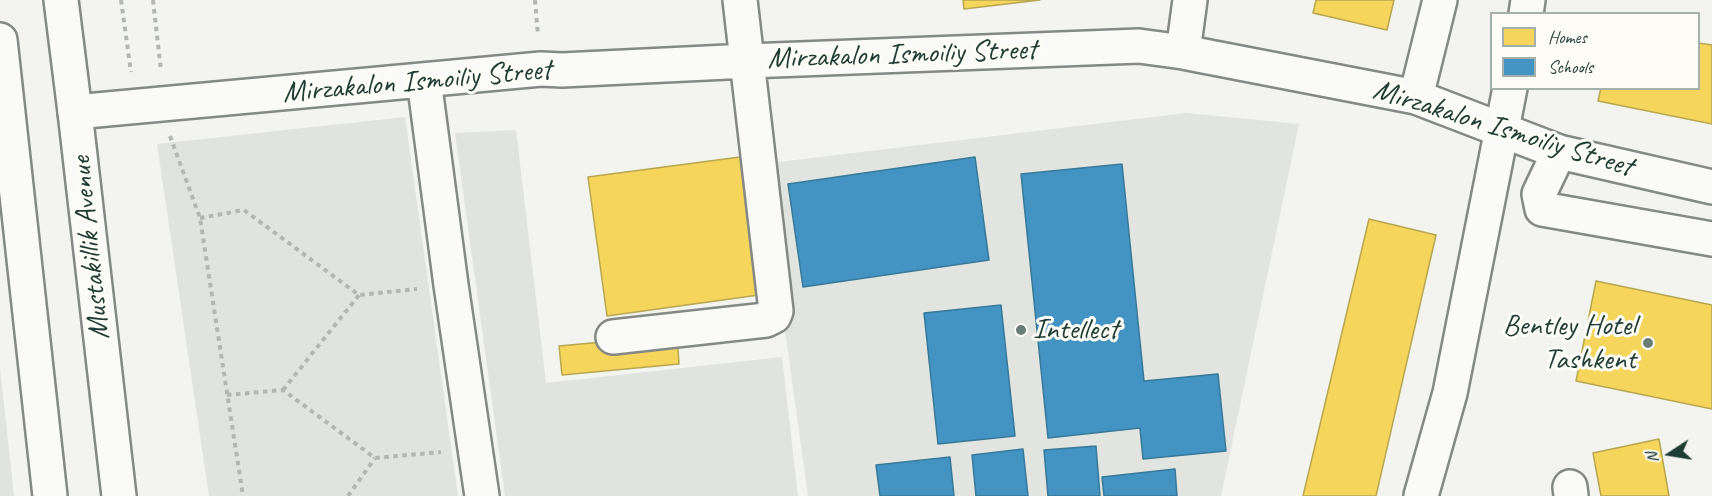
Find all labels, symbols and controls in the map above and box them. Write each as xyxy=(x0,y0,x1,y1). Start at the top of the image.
legend xyxy=(1490,12,1700,90)
text: Homes xyxy=(1548,26,1587,48)
street label: Mirzakalon Ismoiliy Street xyxy=(767,32,1037,78)
street label: Mirzakalon Ismoiliy Street xyxy=(281,52,553,112)
text: Schools xyxy=(1548,56,1593,78)
street label: Mirzakalon Ismoiliy Street xyxy=(1369,72,1637,186)
street label: Mustakillik Avenue xyxy=(63,155,119,341)
place label: Bentley Hotel Tashkent xyxy=(1503,308,1636,378)
place label: Intellect xyxy=(1033,312,1118,348)
marker: Intellect xyxy=(1014,323,1028,337)
marker: Bentley Hotel Tashkent xyxy=(1641,336,1655,350)
north arrow xyxy=(1640,424,1700,484)
text: N xyxy=(1642,451,1663,465)

